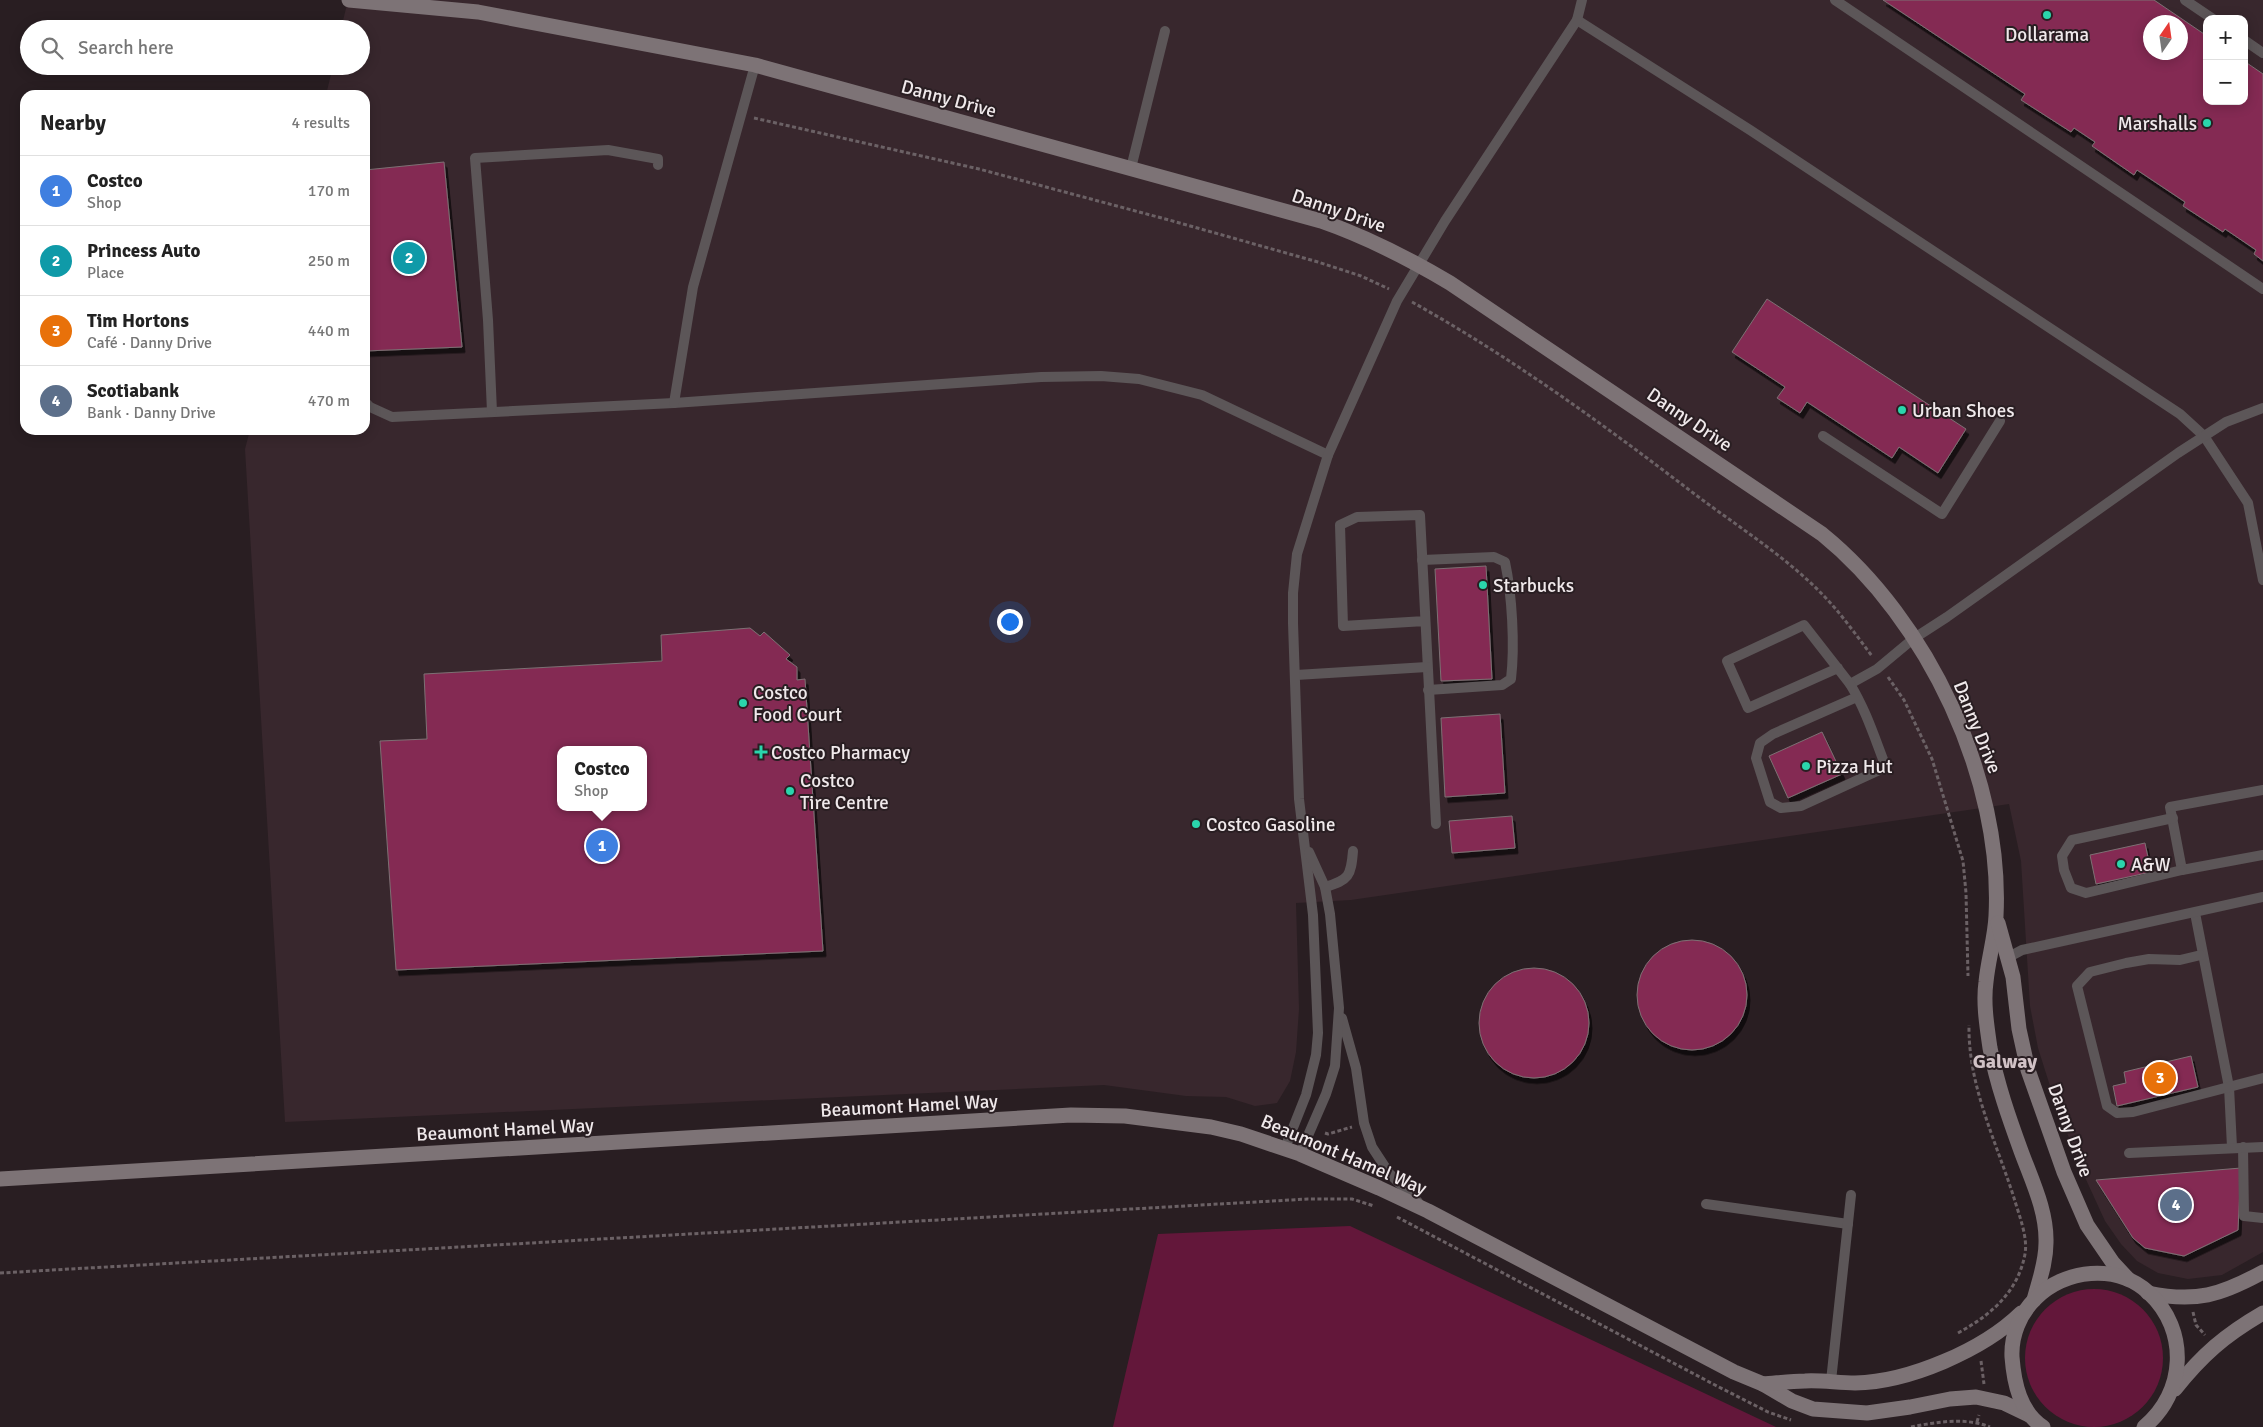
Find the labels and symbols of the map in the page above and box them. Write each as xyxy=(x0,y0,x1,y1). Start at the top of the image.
marker: Dollarama xyxy=(2041,9,2053,21)
north arrow xyxy=(2143,15,2188,60)
place label: Dollarama xyxy=(2005,23,2089,47)
street label: Danny Drive xyxy=(898,75,999,123)
place label: Marshalls xyxy=(2117,112,2197,136)
marker: Marshalls xyxy=(2201,117,2213,129)
street label: Danny Drive xyxy=(1289,184,1389,238)
pin: 2 xyxy=(393,239,425,277)
street label: Danny Drive xyxy=(1642,383,1737,457)
place label: Urban Shoes xyxy=(1912,399,2015,423)
marker: Urban Shoes xyxy=(1896,404,1908,416)
place label: Starbucks xyxy=(1493,574,1574,598)
marker: Starbucks xyxy=(1477,579,1489,591)
your location xyxy=(997,609,1023,635)
street label: Danny Drive xyxy=(1948,678,2007,777)
place label: Costco Food Court xyxy=(753,681,842,727)
marker: Costco Food Court xyxy=(737,697,749,709)
place label: Costco Pharmacy xyxy=(771,741,910,765)
marker: Costco Pharmacy xyxy=(755,746,767,758)
place label: Pizza Hut xyxy=(1816,755,1893,779)
marker: Pizza Hut xyxy=(1800,760,1812,772)
place label: Costco Tire Centre xyxy=(800,769,889,815)
marker: Costco Tire Centre xyxy=(784,785,796,797)
place label: Costco Gasoline xyxy=(1206,813,1335,837)
marker: Costco Gasoline xyxy=(1190,818,1202,830)
pin: 1 xyxy=(586,827,618,865)
place label: A&W xyxy=(2131,853,2171,877)
marker: A&W xyxy=(2115,858,2127,870)
district label: Galway xyxy=(1973,1049,2037,1074)
pin: 3 xyxy=(2144,1059,2176,1097)
street label: Danny Drive xyxy=(2042,1080,2098,1180)
street label: Beaumont Hamel Way xyxy=(820,1089,999,1123)
street label: Beaumont Hamel Way xyxy=(1257,1109,1430,1201)
street label: Beaumont Hamel Way xyxy=(416,1113,595,1147)
pin: 4 xyxy=(2160,1186,2192,1224)

